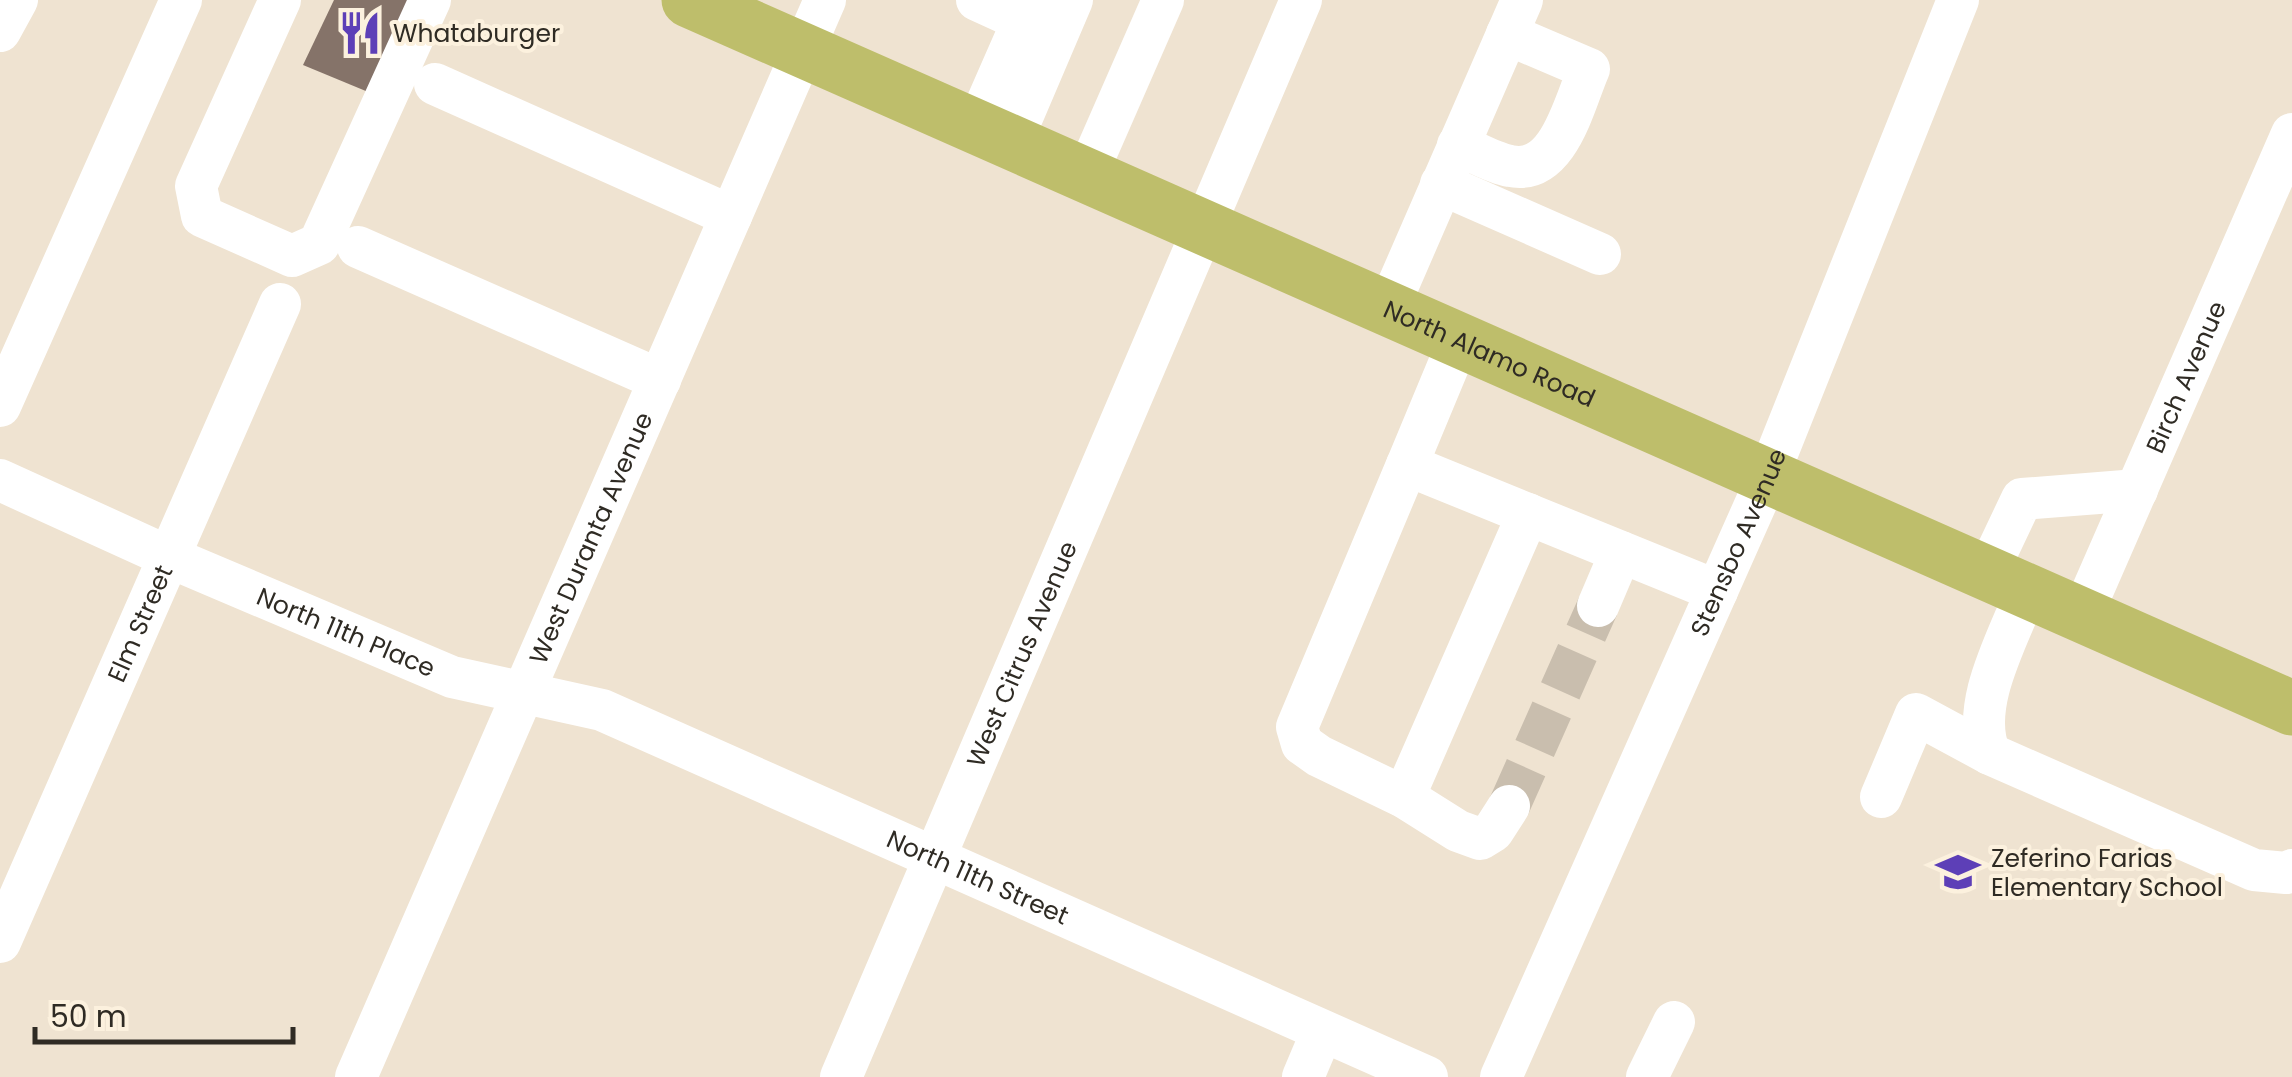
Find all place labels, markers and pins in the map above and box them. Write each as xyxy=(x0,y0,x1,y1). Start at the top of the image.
restaurant icon: Whataburger xyxy=(336,9,384,57)
place label: Whataburger xyxy=(393,16,560,51)
place label: Zeferino Farias Elementary School xyxy=(1991,841,2223,905)
school or university icon: Zeferino Farias Elementary School xyxy=(1934,848,1982,896)

